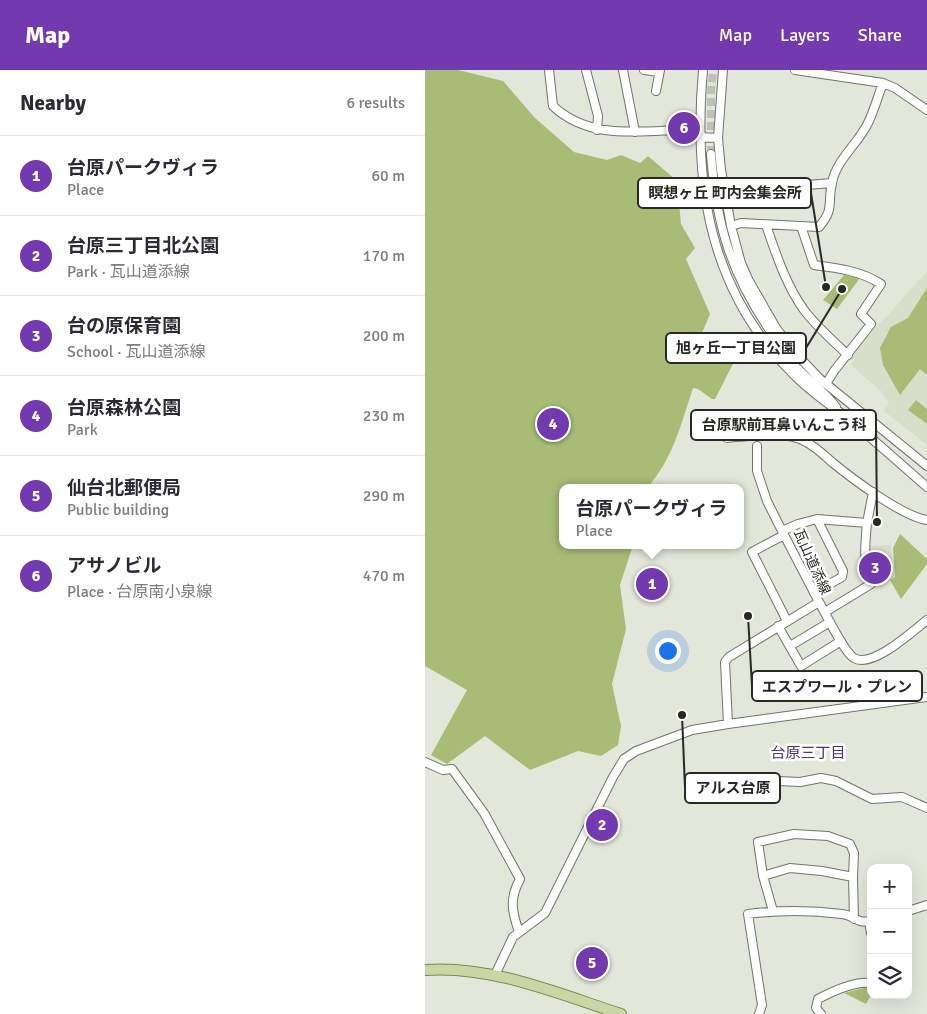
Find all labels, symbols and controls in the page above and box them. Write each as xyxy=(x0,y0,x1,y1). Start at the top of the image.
text: Map xyxy=(25,20,70,50)
text: Map xyxy=(719,24,752,46)
text: Layers xyxy=(780,24,830,46)
text: Share xyxy=(858,24,902,46)
text: Nearby xyxy=(20,90,86,116)
text: 6 results xyxy=(346,93,405,113)
pin: 6 xyxy=(668,109,700,147)
text: 台原パークヴィラ xyxy=(67,156,219,180)
text: 1 xyxy=(32,166,40,186)
text: 60 m xyxy=(371,166,405,186)
callout: 瞑想ヶ丘 町内会集会所 xyxy=(638,178,811,208)
text: Place xyxy=(67,180,104,200)
text: 瞑想ヶ丘 町内会集会所 xyxy=(648,184,802,202)
text: 台原三丁目北公園 xyxy=(67,234,219,258)
text: 2 xyxy=(32,246,40,266)
text: 170 m xyxy=(363,246,405,266)
text: Park · 瓦山道添線 xyxy=(67,262,190,282)
text: 台の原保育園 xyxy=(67,314,181,338)
text: 3 xyxy=(32,326,40,346)
text: 200 m xyxy=(363,326,405,346)
callout: 旭ヶ丘一丁目公園 xyxy=(666,333,806,363)
text: 旭ヶ丘一丁目公園 xyxy=(676,339,796,357)
text: School · 瓦山道添線 xyxy=(67,342,205,362)
text: 台原森林公園 xyxy=(67,396,181,420)
pin: 4 xyxy=(537,405,569,443)
text: 4 xyxy=(32,406,40,426)
text: 230 m xyxy=(363,406,405,426)
callout: 台原駅前耳鼻いんこう科 xyxy=(691,410,876,440)
text: 台原駅前耳鼻いんこう科 xyxy=(701,416,867,434)
text: Park xyxy=(67,420,98,440)
text: 仙台北郵便局 xyxy=(67,476,181,500)
popup xyxy=(559,484,744,549)
text: 5 xyxy=(32,486,40,506)
text: 290 m xyxy=(363,486,405,506)
text: 台原パークヴィラ xyxy=(575,497,728,521)
text: Public building xyxy=(67,500,169,520)
text: Place xyxy=(575,521,613,541)
street label: 瓦山道添線 xyxy=(790,527,834,597)
pin: 3 xyxy=(859,549,891,587)
text: アサノビル xyxy=(67,554,162,578)
pin: 1 xyxy=(636,565,668,603)
text: 6 xyxy=(32,566,40,586)
text: 470 m xyxy=(363,566,405,586)
text: Place · 台原南小泉線 xyxy=(67,582,212,602)
your location xyxy=(655,638,681,664)
callout: エスプワール・プレン xyxy=(752,671,922,701)
text: エスプワール・プレン xyxy=(762,678,912,696)
district label: 台原三丁目 xyxy=(770,744,846,762)
callout: アルス台原 xyxy=(685,773,780,803)
text: アルス台原 xyxy=(696,779,770,797)
pin: 2 xyxy=(586,806,618,844)
map controls xyxy=(867,864,912,999)
button: + xyxy=(867,864,912,909)
button: − xyxy=(867,909,912,954)
pin: 5 xyxy=(576,944,608,982)
button: layers xyxy=(867,954,912,999)

